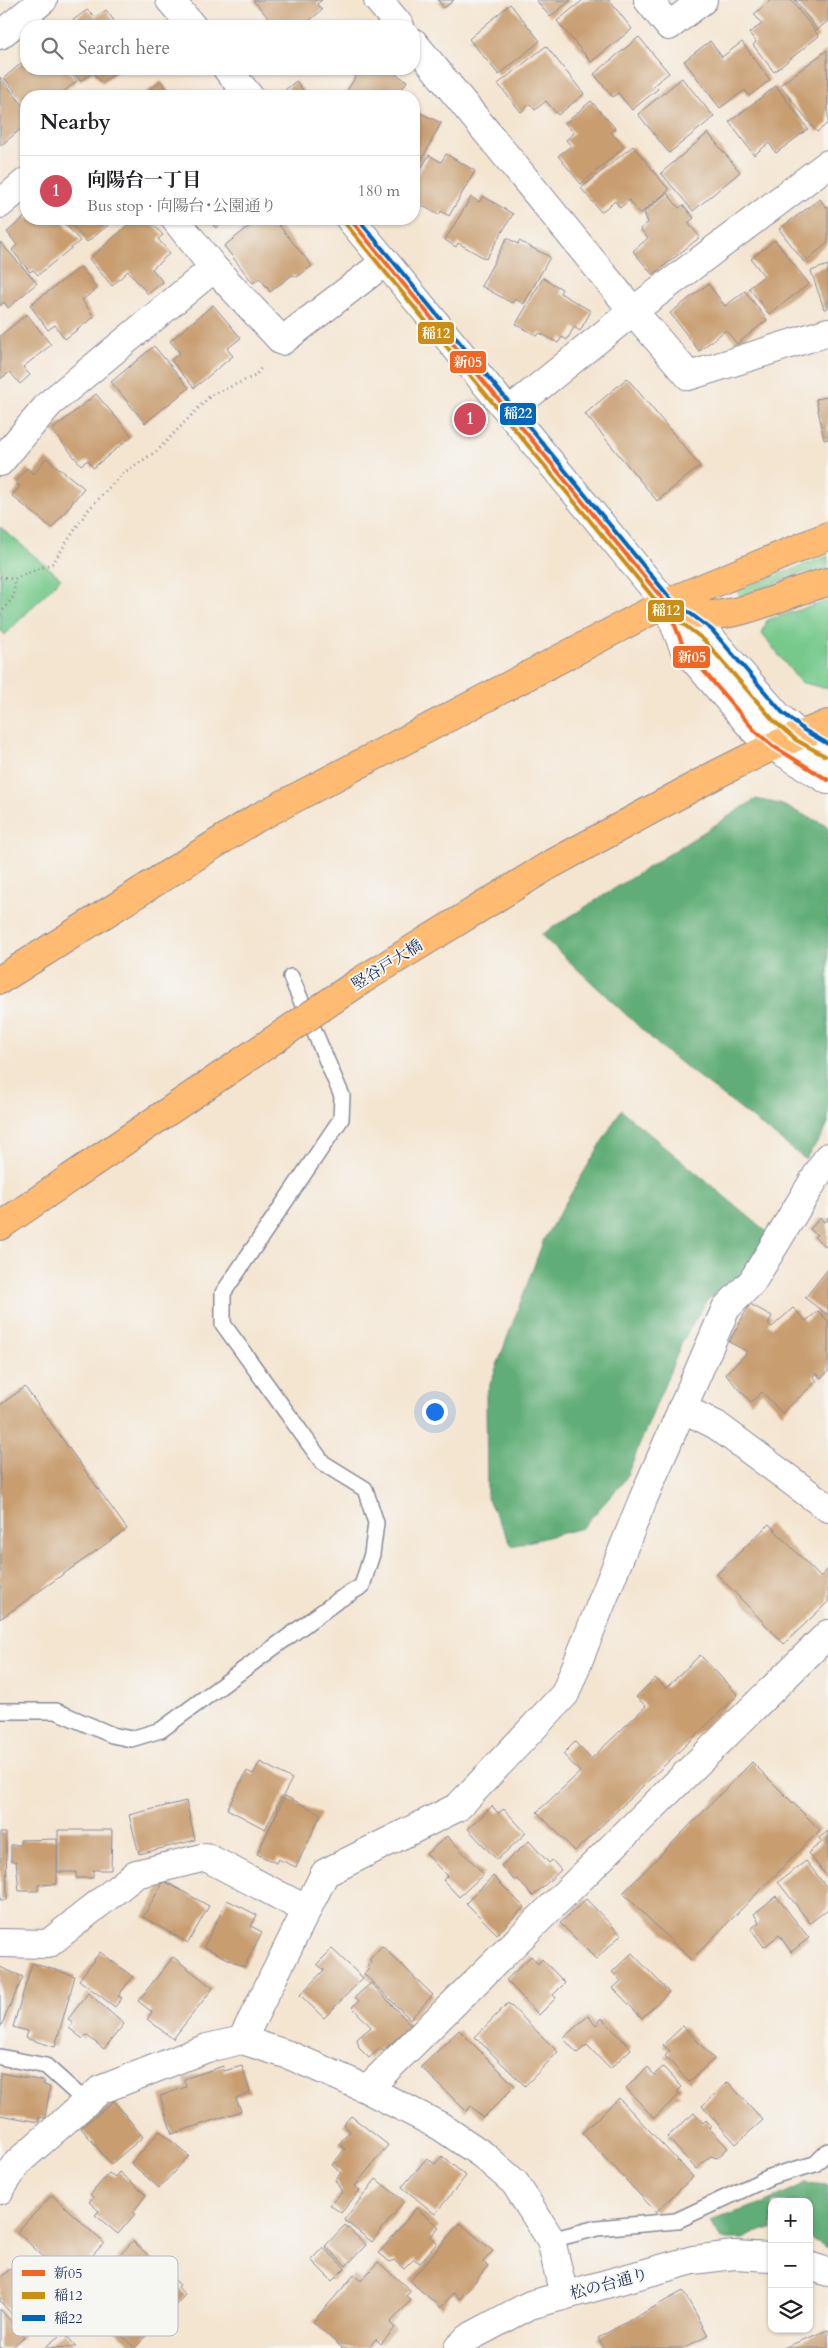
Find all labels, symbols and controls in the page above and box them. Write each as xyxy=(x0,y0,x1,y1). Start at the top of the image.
search box xyxy=(20,20,420,75)
icon: search xyxy=(38,34,66,62)
text: Search here xyxy=(78,35,170,61)
text: Nearby xyxy=(40,108,111,137)
text: 向陽台一丁目 xyxy=(87,167,201,193)
text: 1 xyxy=(52,180,60,202)
text: 180 m xyxy=(358,180,400,202)
text: Bus stop · 向陽台･公園通り xyxy=(87,195,277,217)
line badge: 稲12 xyxy=(417,321,455,345)
text: 稲12 xyxy=(422,324,450,343)
line badge: 新05 xyxy=(449,350,487,374)
text: 新05 xyxy=(454,353,482,372)
pin: 1 xyxy=(454,400,486,438)
line badge: 稲22 xyxy=(499,402,537,426)
text: 稲22 xyxy=(504,404,532,423)
line badge: 稲12 xyxy=(647,599,685,623)
text: 稲12 xyxy=(652,601,680,620)
line badge: 新05 xyxy=(672,645,711,669)
text: 新05 xyxy=(678,648,706,667)
street label: 竪谷戸大橋 xyxy=(347,934,427,996)
your location xyxy=(422,1399,448,1425)
map controls xyxy=(768,2198,813,2333)
button: + xyxy=(768,2198,813,2243)
button: − xyxy=(768,2243,813,2288)
legend xyxy=(12,2256,178,2336)
street label: 松の台通り xyxy=(568,2263,650,2305)
text: 新05 xyxy=(54,2264,82,2283)
text: 稲12 xyxy=(54,2286,82,2305)
button: layers xyxy=(768,2288,813,2333)
text: 稲22 xyxy=(54,2309,82,2328)

